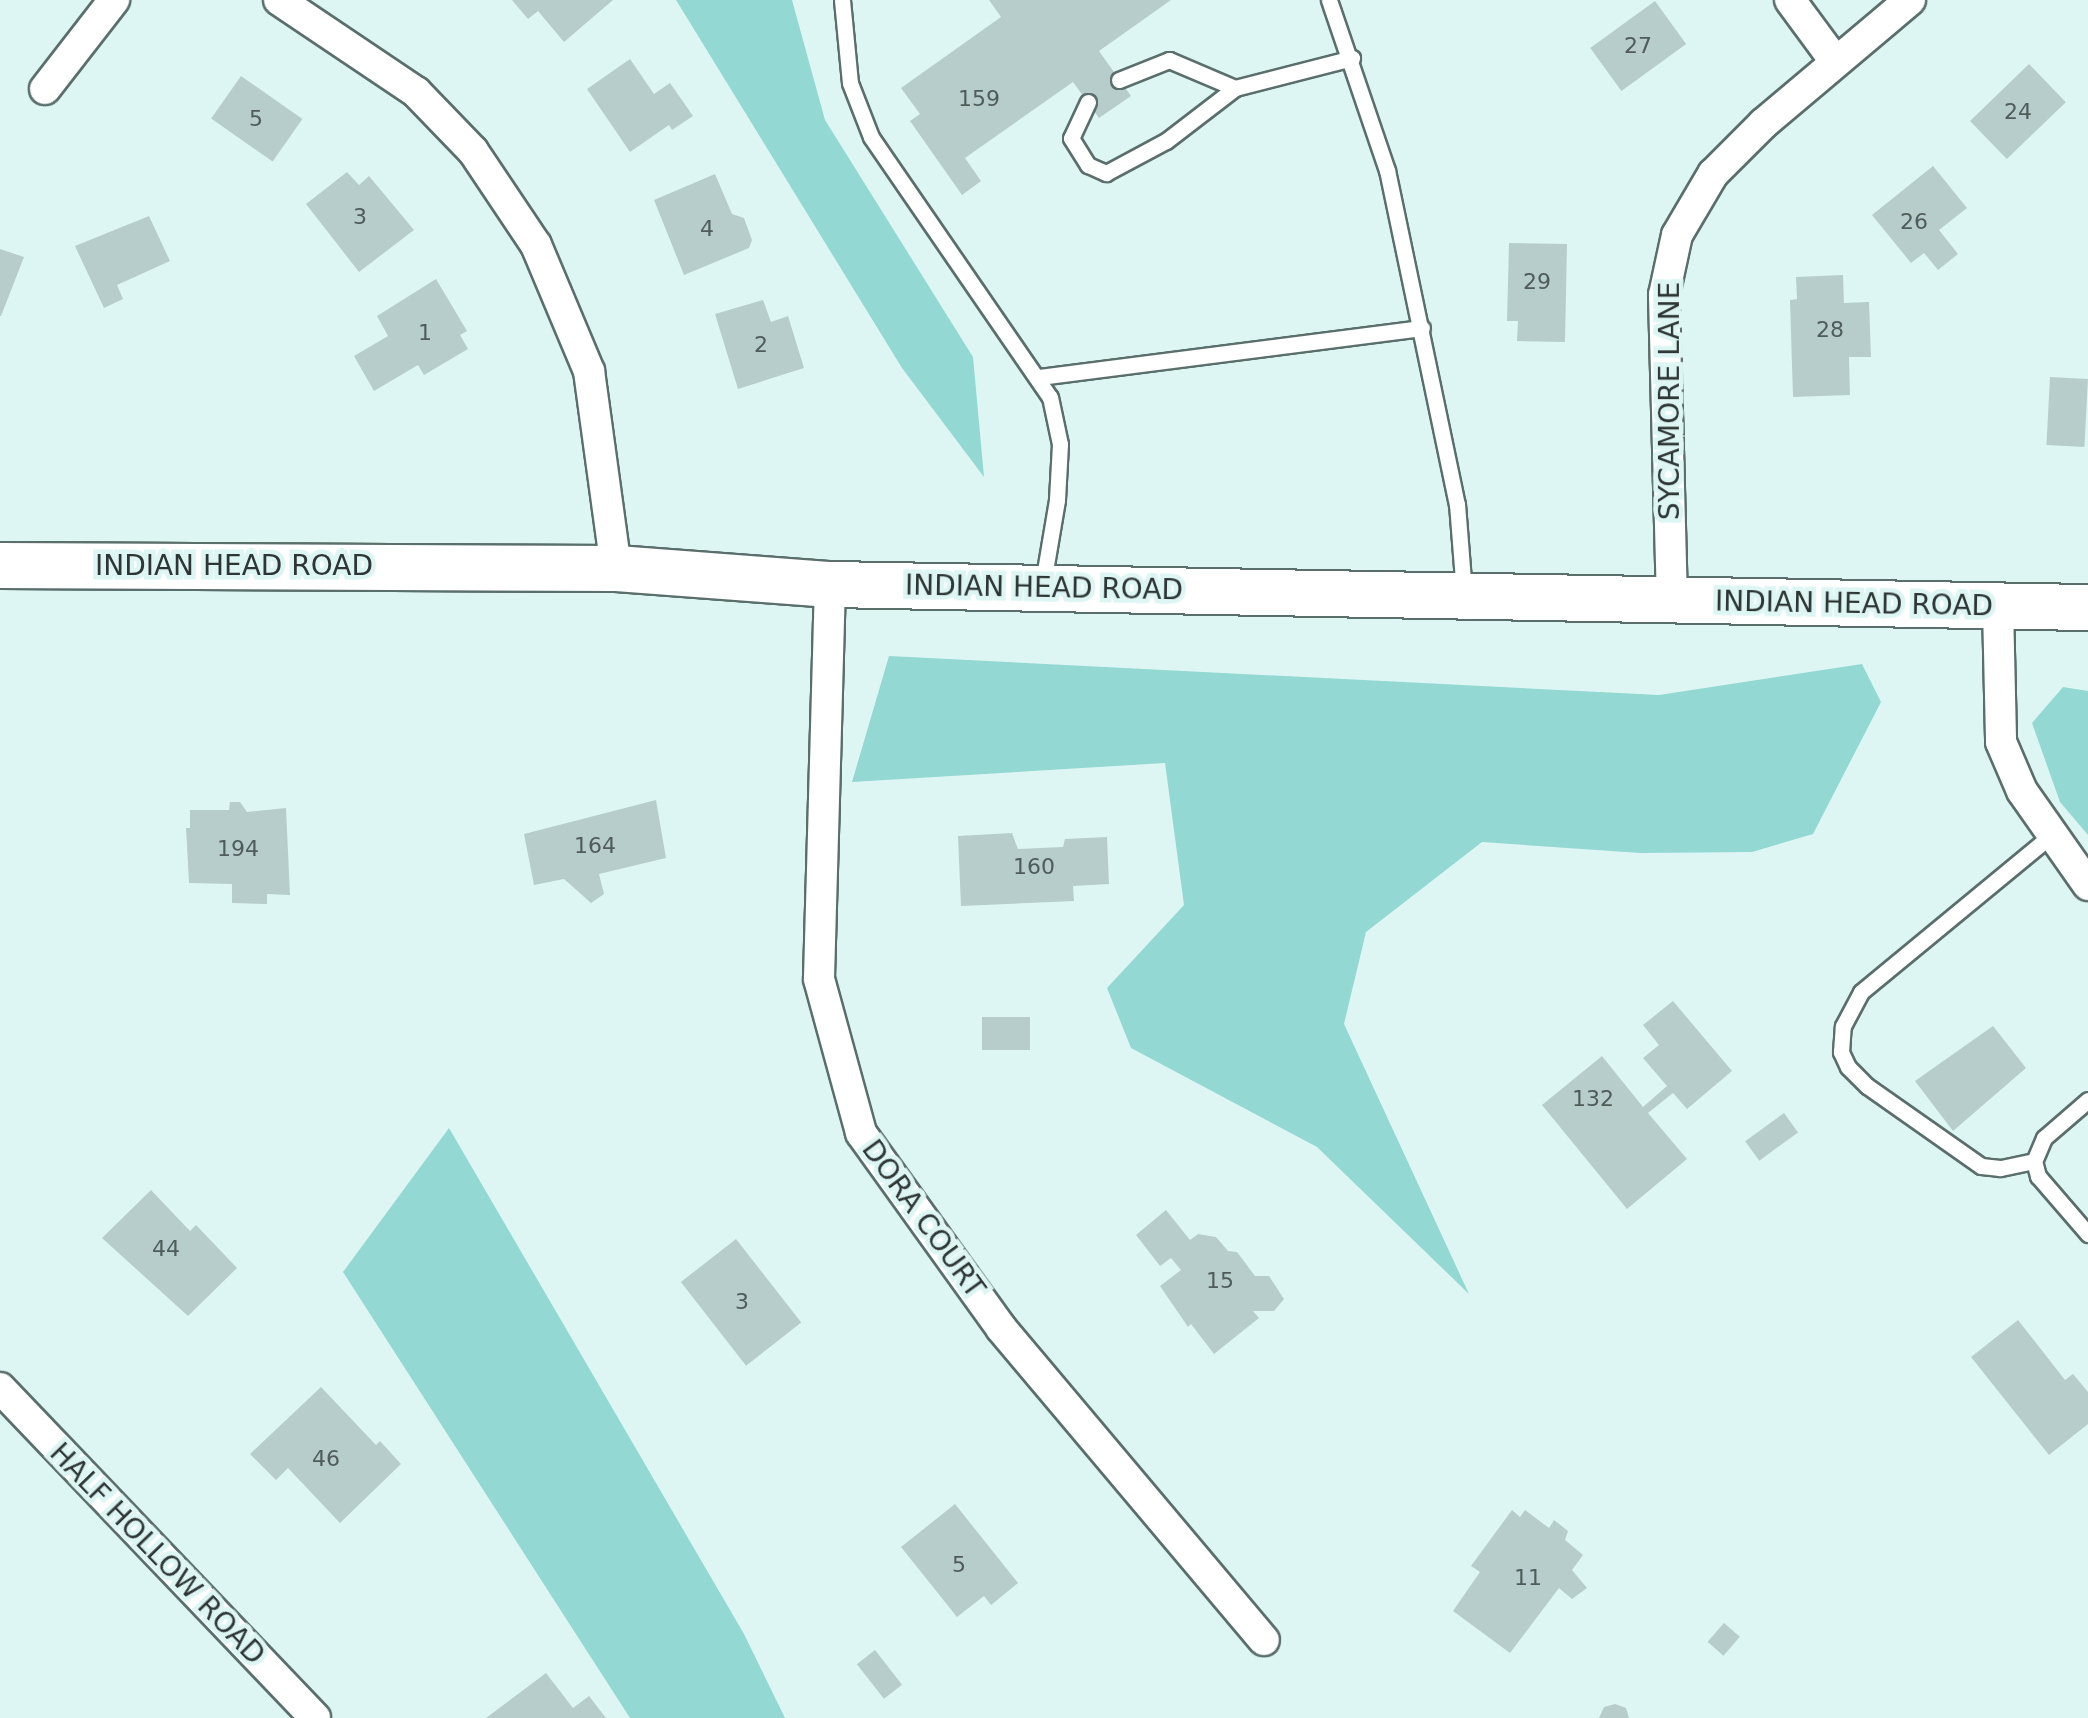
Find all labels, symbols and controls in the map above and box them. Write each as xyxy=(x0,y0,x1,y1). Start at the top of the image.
house number: 27 xyxy=(1624,33,1652,59)
house number: 159 xyxy=(958,86,1000,112)
house number: 24 xyxy=(2004,99,2032,125)
house number: 5 xyxy=(249,106,263,132)
house number: 3 xyxy=(353,204,367,230)
house number: 26 xyxy=(1900,209,1928,235)
house number: 4 xyxy=(700,216,714,242)
house number: 29 xyxy=(1523,269,1551,295)
street label: SYCAMORE LANE xyxy=(1653,282,1687,520)
house number: 28 xyxy=(1816,317,1844,343)
house number: 1 xyxy=(418,320,432,346)
house number: 2 xyxy=(754,332,768,358)
street label: INDIAN HEAD ROAD xyxy=(95,549,373,583)
street label: INDIAN HEAD ROAD xyxy=(905,569,1183,607)
street label: INDIAN HEAD ROAD xyxy=(1715,585,1993,623)
house number: 164 xyxy=(574,833,616,859)
house number: 194 xyxy=(217,836,259,862)
house number: 160 xyxy=(1013,854,1055,880)
house number: 132 xyxy=(1572,1086,1614,1112)
street label: DORA COURT xyxy=(855,1134,991,1304)
house number: 44 xyxy=(152,1236,180,1262)
house number: 15 xyxy=(1206,1268,1234,1294)
house number: 3 xyxy=(735,1289,749,1315)
street label: HALF HOLLOW ROAD xyxy=(43,1436,271,1672)
house number: 46 xyxy=(312,1446,340,1472)
house number: 5 xyxy=(952,1552,966,1578)
house number: 11 xyxy=(1514,1565,1542,1591)

